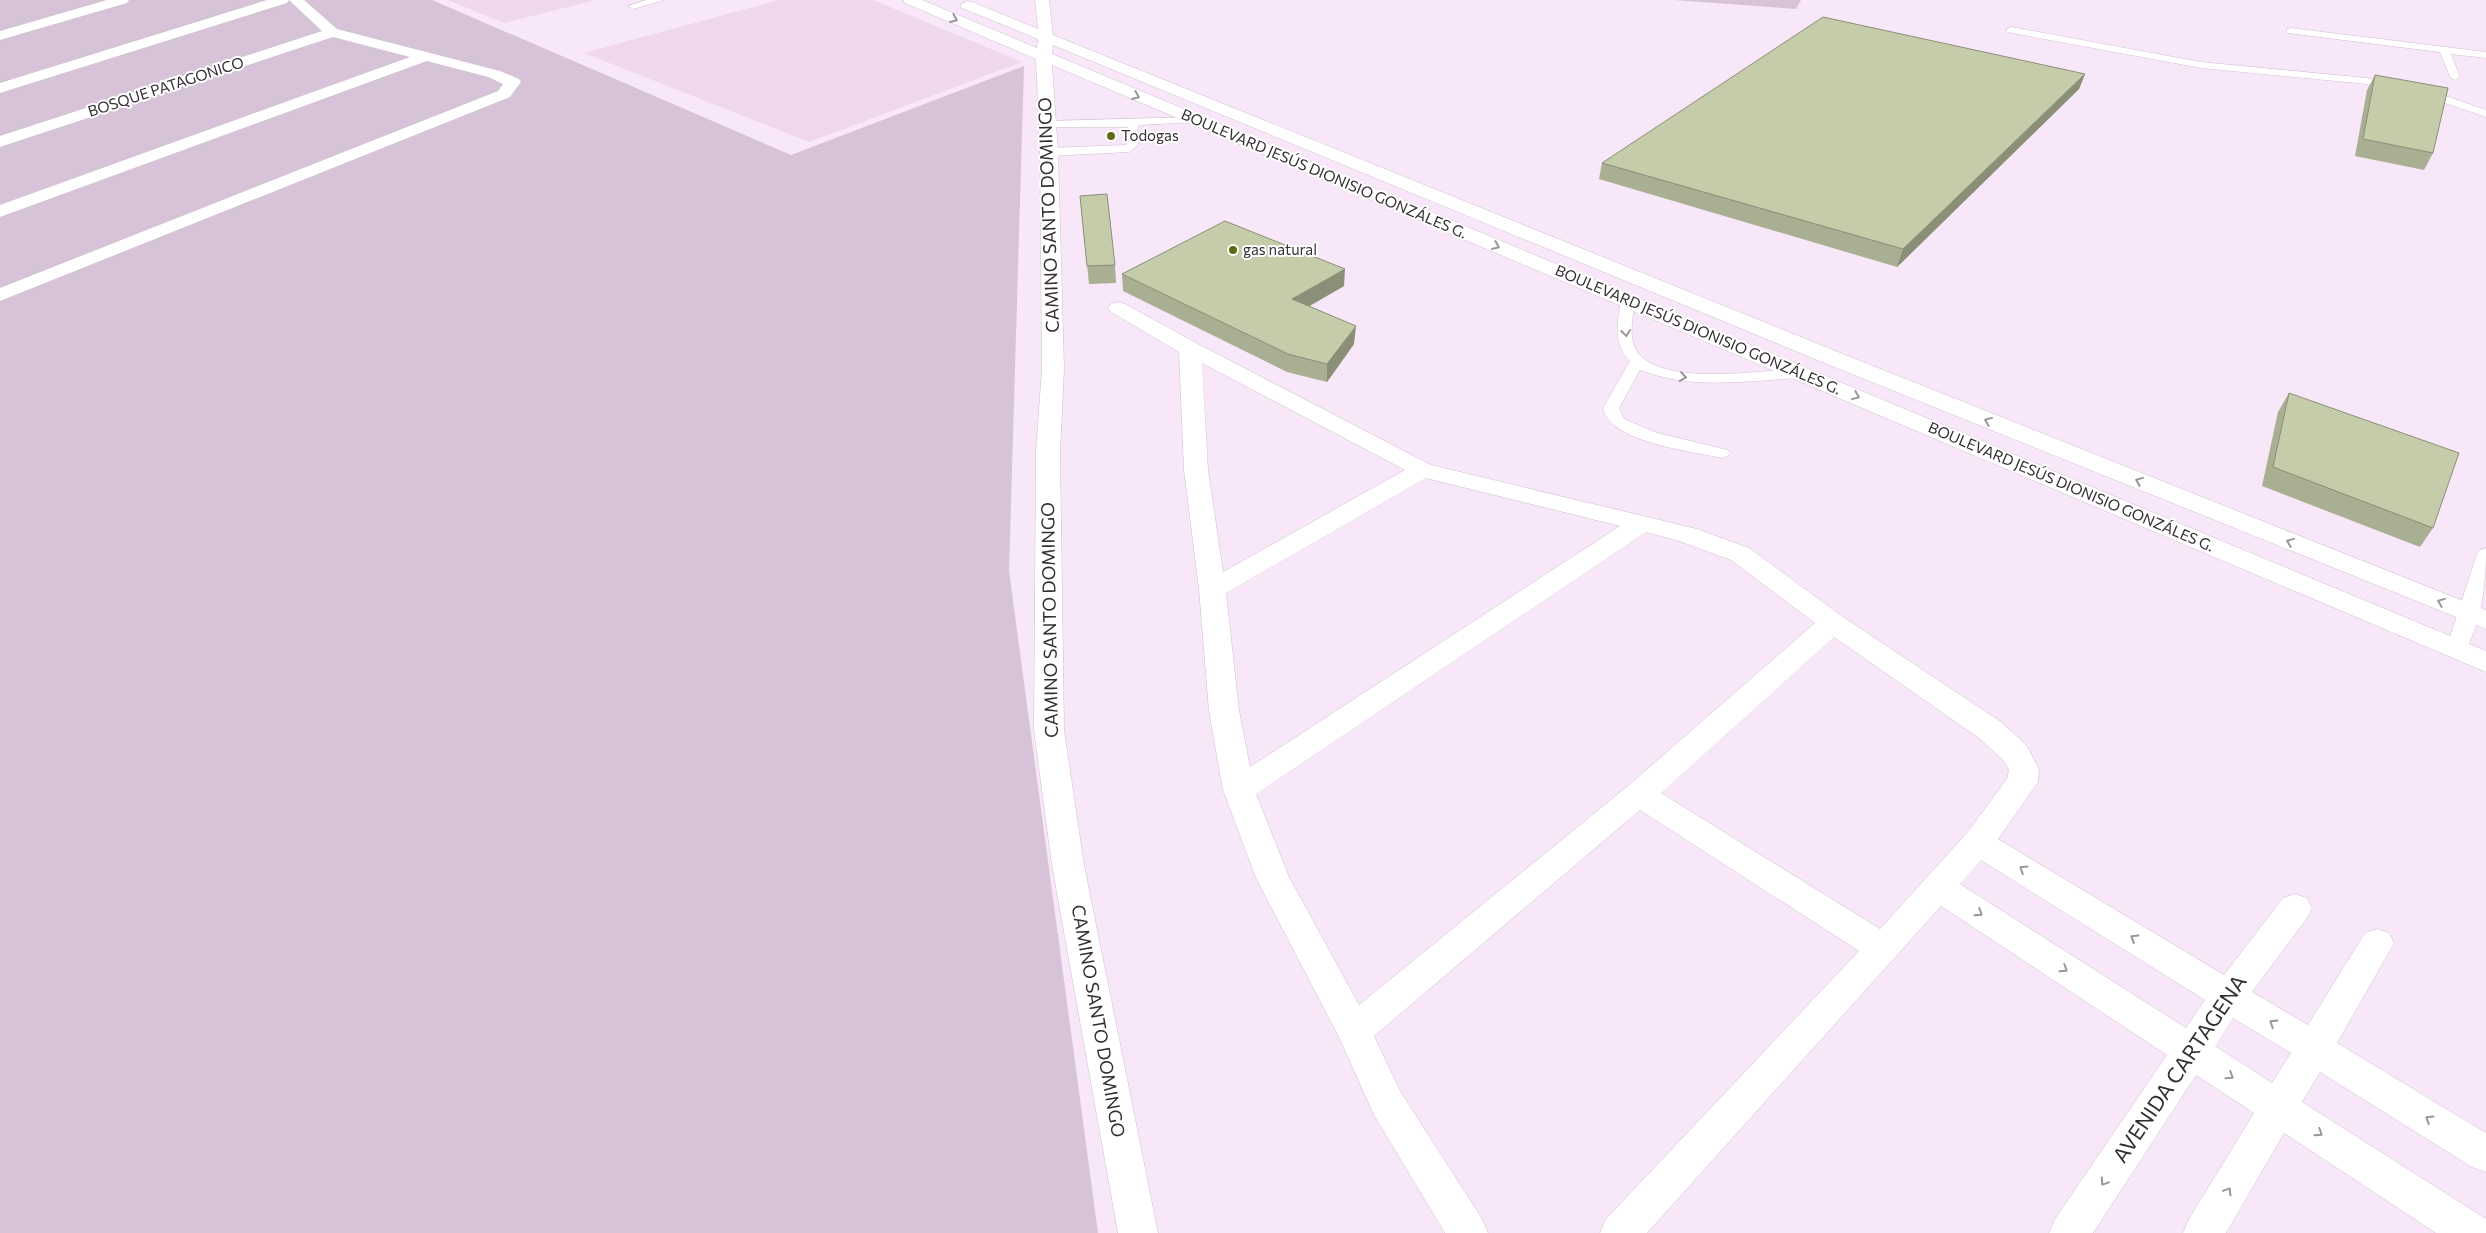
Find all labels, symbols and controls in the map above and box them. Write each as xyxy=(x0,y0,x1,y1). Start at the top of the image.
one-way arrow xyxy=(949,13,958,24)
street label: BOSQUE PATAGONICO xyxy=(85,52,246,120)
one-way arrow xyxy=(1132,90,1140,100)
street label: CAMINO SANTO DOMINGO xyxy=(1033,97,1063,333)
street label: BOULEVARD JESÚS DIONISIO GONZÁLES G. xyxy=(1179,104,1470,242)
place label: Todogas xyxy=(1121,126,1179,144)
marker: Todogas xyxy=(1105,130,1117,142)
place label: gas natural xyxy=(1243,240,1317,258)
one-way arrow xyxy=(1491,240,1500,251)
marker: gas natural xyxy=(1227,244,1239,256)
street label: BOULEVARD JESÚS DIONISIO GONZÁLES G. xyxy=(1553,260,1844,398)
one-way arrow xyxy=(1620,329,1631,337)
one-way arrow xyxy=(1680,371,1688,382)
one-way arrow xyxy=(1851,390,1860,401)
street label: BOULEVARD JESÚS DIONISIO GONZÁLES G. xyxy=(1926,417,2217,555)
one-way arrow xyxy=(1984,417,1993,427)
one-way arrow xyxy=(2135,477,2144,487)
street label: CAMINO SANTO DOMINGO xyxy=(1036,502,1062,738)
one-way arrow xyxy=(2286,537,2295,548)
one-way arrow xyxy=(2437,598,2446,608)
one-way arrow xyxy=(2019,866,2028,875)
street label: CAMINO SANTO DOMINGO xyxy=(1068,903,1130,1139)
one-way arrow xyxy=(1973,907,1982,917)
one-way arrow xyxy=(2131,934,2140,944)
one-way arrow xyxy=(2058,962,2067,972)
street label: AVENIDA CARTAGENA xyxy=(2107,970,2251,1167)
one-way arrow xyxy=(2269,1020,2278,1029)
one-way arrow xyxy=(2224,1070,2233,1079)
one-way arrow xyxy=(2425,1116,2434,1125)
one-way arrow xyxy=(2313,1127,2322,1137)
one-way arrow xyxy=(2101,1176,2110,1185)
one-way arrow xyxy=(2221,1188,2231,1197)

